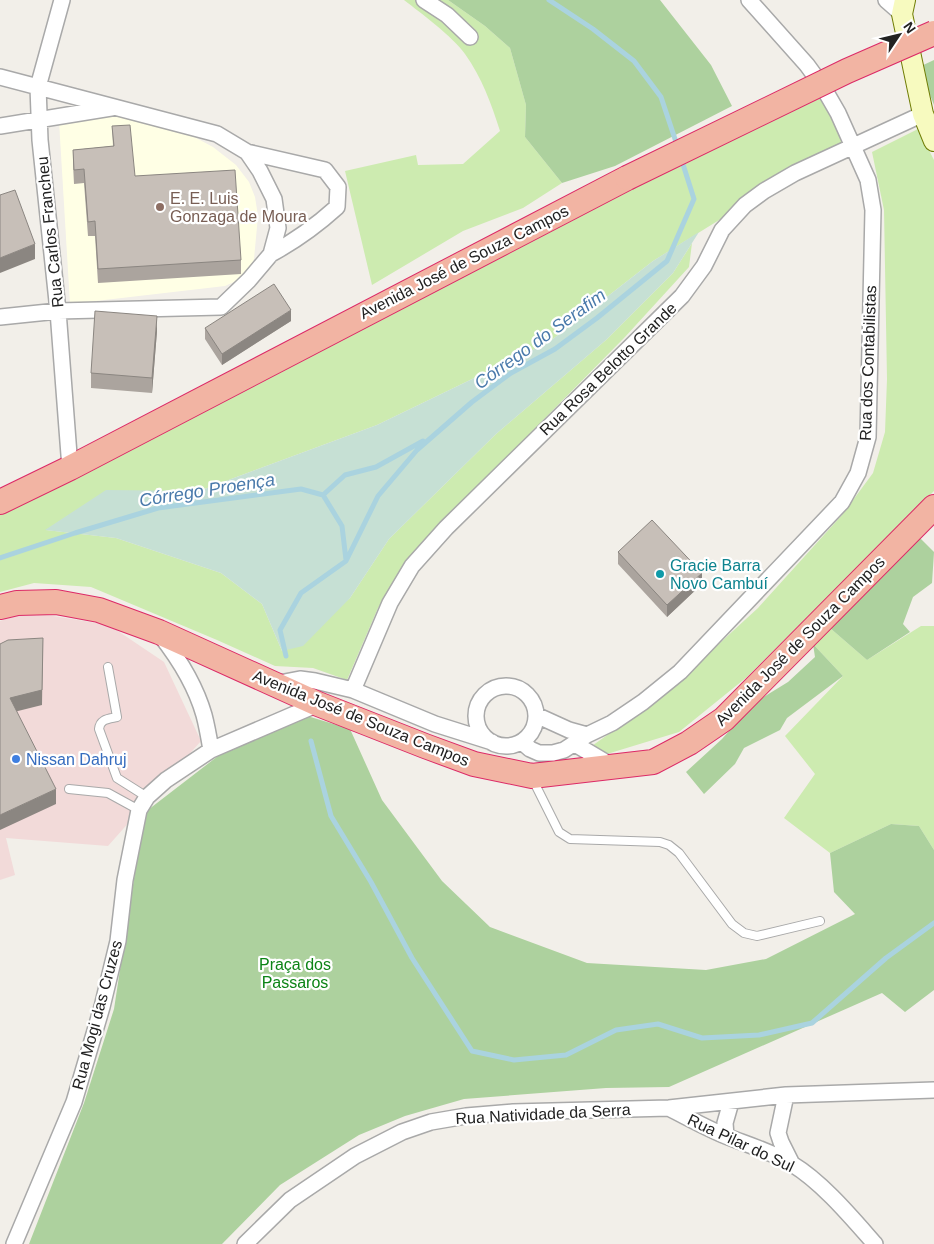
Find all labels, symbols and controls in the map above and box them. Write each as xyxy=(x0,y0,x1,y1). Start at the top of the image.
north arrow xyxy=(874,10,924,60)
text: N xyxy=(900,19,919,36)
street label: Rua Carlos Francheu xyxy=(34,155,66,309)
place label: E. E. Luis Gonzaga de Moura xyxy=(170,190,307,225)
marker: E. E. Luis Gonzaga de Moura xyxy=(154,201,166,213)
street label: Avenida José de Souza Campos xyxy=(357,202,571,322)
water label: Córrego do Serafim xyxy=(471,285,609,393)
street label: Rua dos Contabilistas xyxy=(857,285,879,441)
street label: Rua Rosa Belotto Grande xyxy=(536,299,680,439)
water label: Córrego Proença xyxy=(138,469,276,511)
street label: Avenida José de Souza Campos xyxy=(712,553,888,729)
place label: Gracie Barra Novo Cambuí xyxy=(670,557,768,592)
marker: Gracie Barra Novo Cambuí xyxy=(654,568,666,580)
street label: Avenida José de Souza Campos xyxy=(250,667,472,769)
place label: Nissan Dahruj xyxy=(26,751,126,768)
marker: Nissan Dahruj xyxy=(10,753,22,765)
street label: Rua Mogi das Cruzes xyxy=(69,938,125,1092)
park label: Praça dos Passaros xyxy=(259,956,331,991)
street label: Rua Natividade da Serra xyxy=(455,1101,631,1127)
street label: Rua Pilar do Sul xyxy=(685,1111,797,1175)

